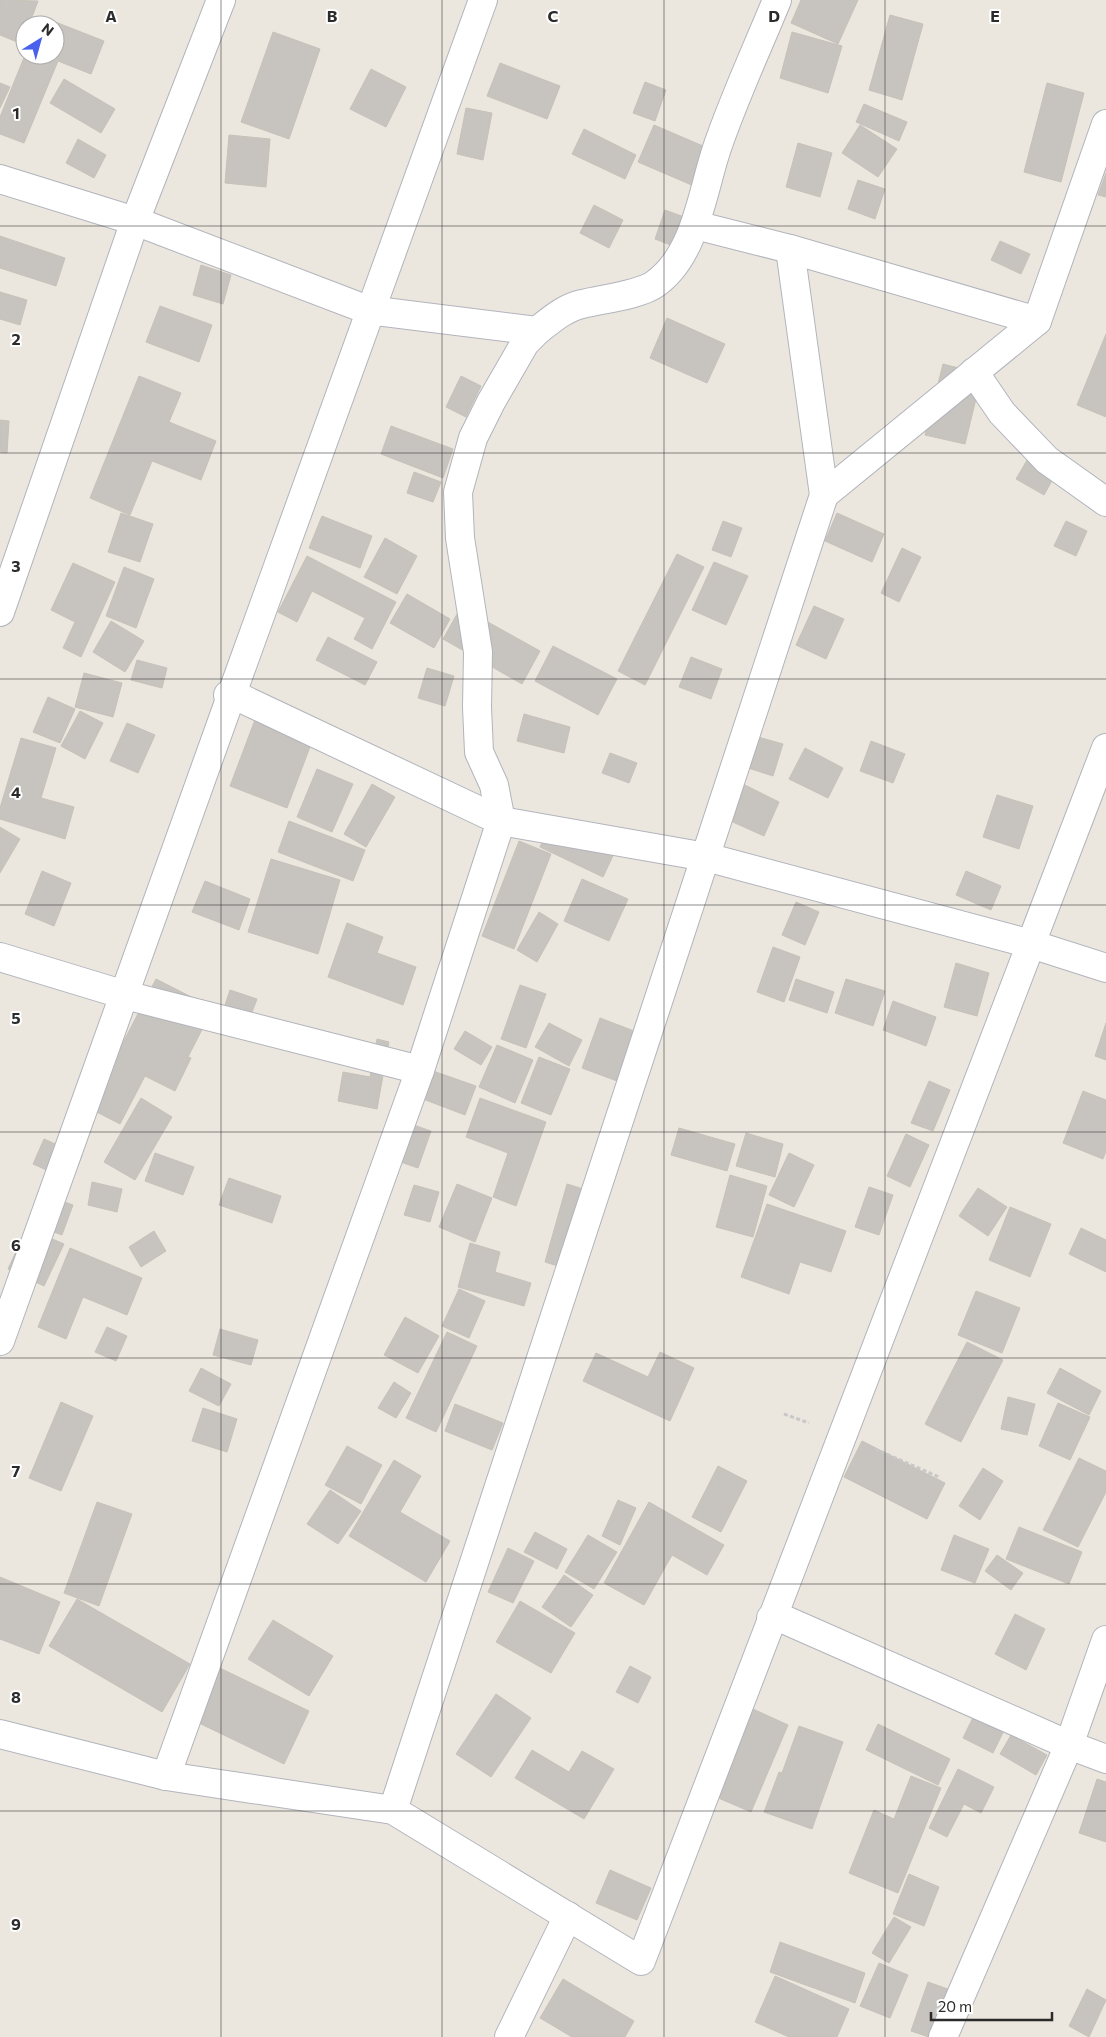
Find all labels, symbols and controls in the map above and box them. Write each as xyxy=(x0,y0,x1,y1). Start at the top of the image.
text: A xyxy=(105,6,117,25)
text: B xyxy=(327,6,338,25)
text: C xyxy=(548,6,559,25)
text: D xyxy=(768,6,780,25)
text: E xyxy=(990,6,1000,25)
north arrow xyxy=(15,15,65,65)
text: N xyxy=(39,19,57,39)
text: 1 xyxy=(12,103,20,122)
text: 2 xyxy=(11,329,21,348)
text: 3 xyxy=(11,556,21,575)
text: 4 xyxy=(11,782,21,801)
text: 5 xyxy=(11,1008,21,1027)
text: 6 xyxy=(11,1235,21,1254)
text: 7 xyxy=(12,1461,21,1480)
text: 8 xyxy=(11,1687,21,1706)
text: 9 xyxy=(11,1914,21,1933)
scale bar xyxy=(931,1990,1052,2022)
text: 20 m xyxy=(938,1997,972,2015)

